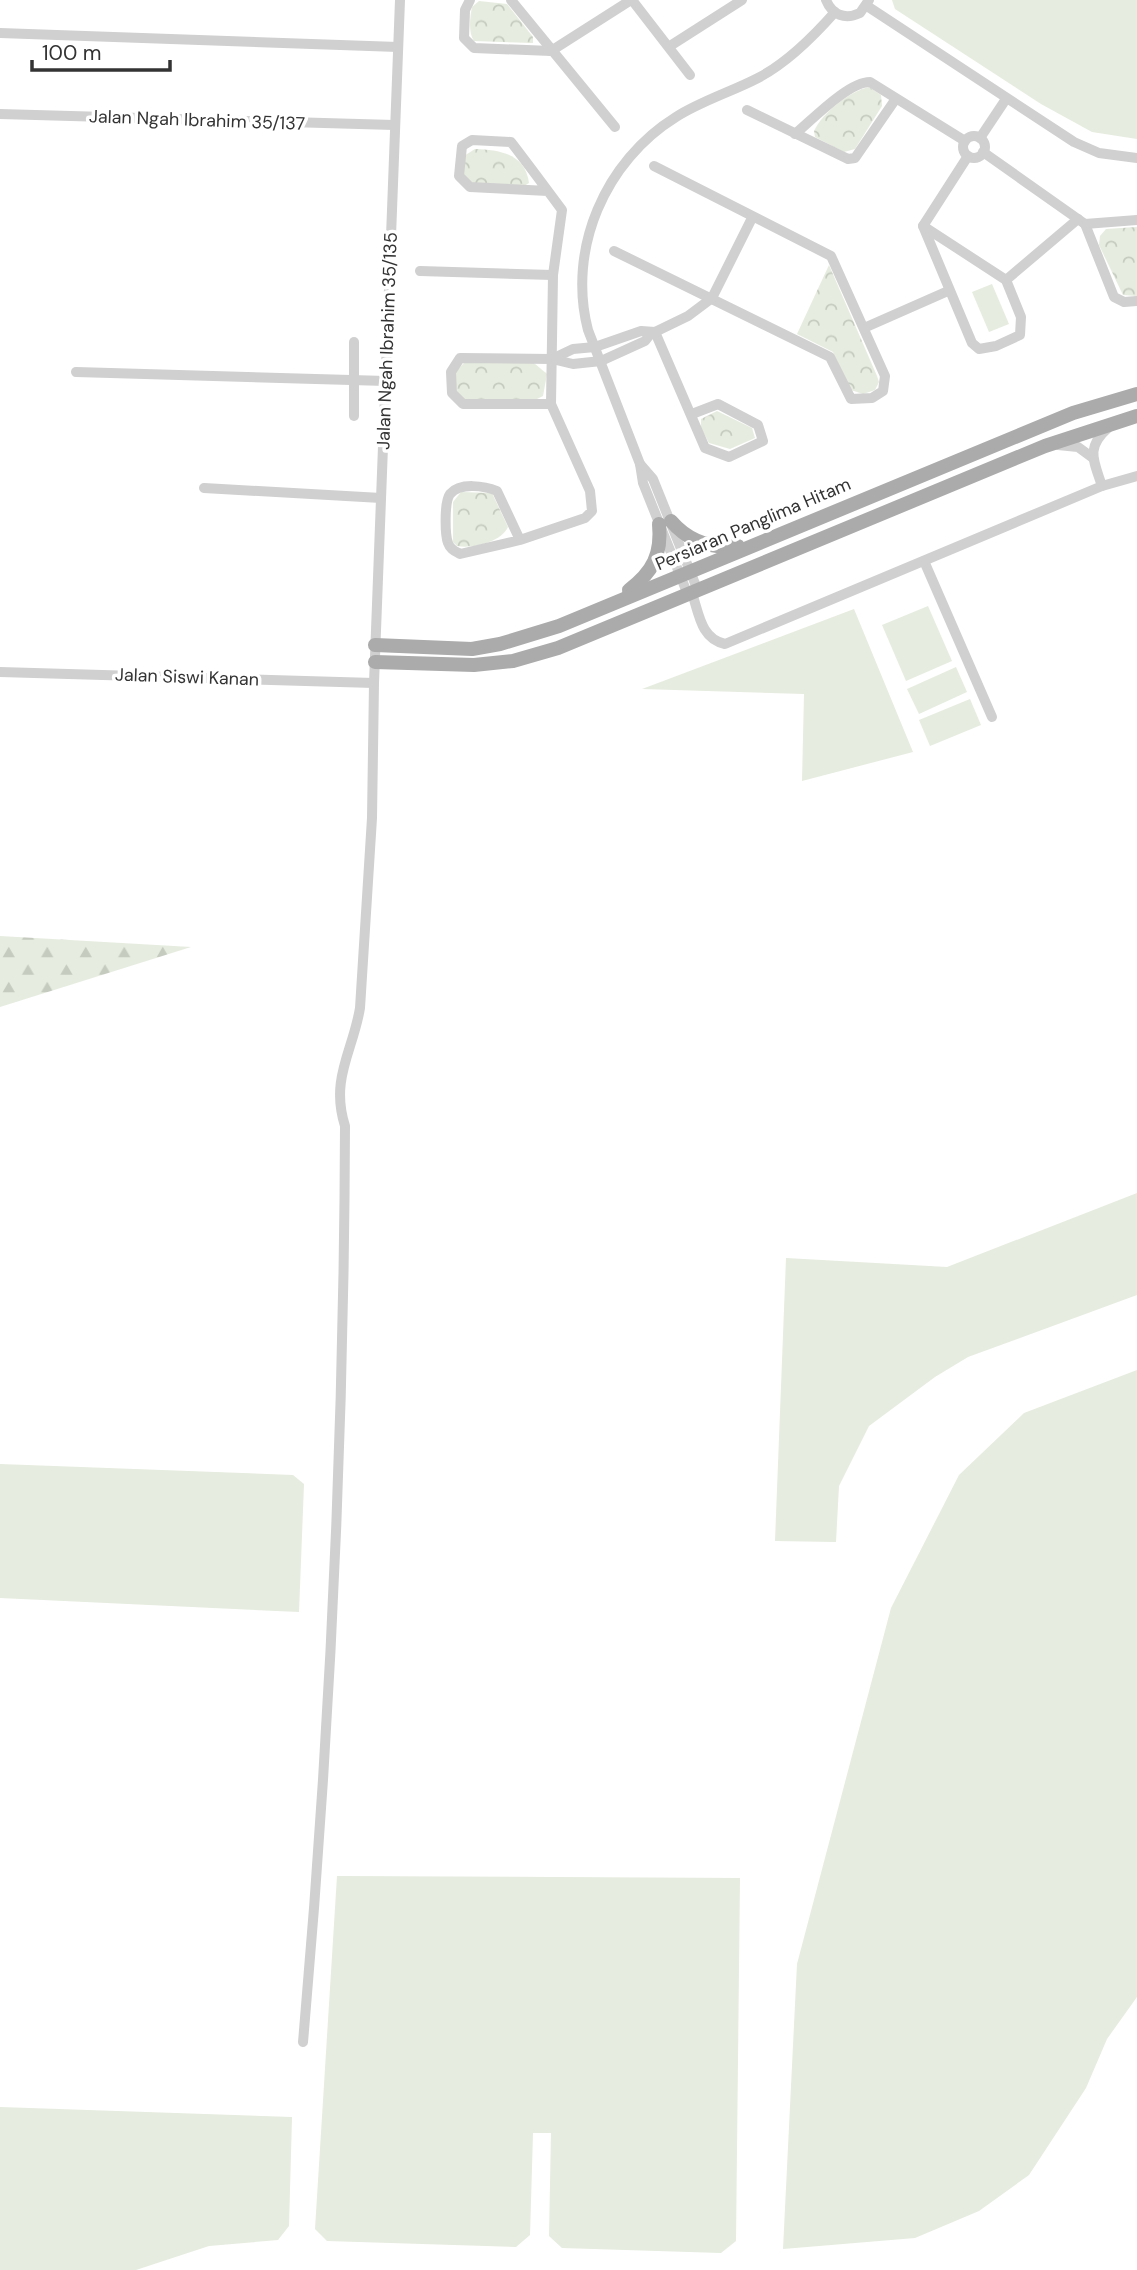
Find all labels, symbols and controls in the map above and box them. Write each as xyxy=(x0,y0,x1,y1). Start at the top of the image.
scale bar xyxy=(32,28,170,72)
text: 100 m xyxy=(42,39,102,67)
street label: Jalan Ngah Ibrahim 35/137 xyxy=(89,104,305,136)
street label: Jalan Ngah Ibrahim 35/135 xyxy=(371,232,403,450)
street label: Persiaran Panglima Hitam xyxy=(652,472,854,576)
street label: Jalan Siswi Kanan xyxy=(114,662,260,692)

